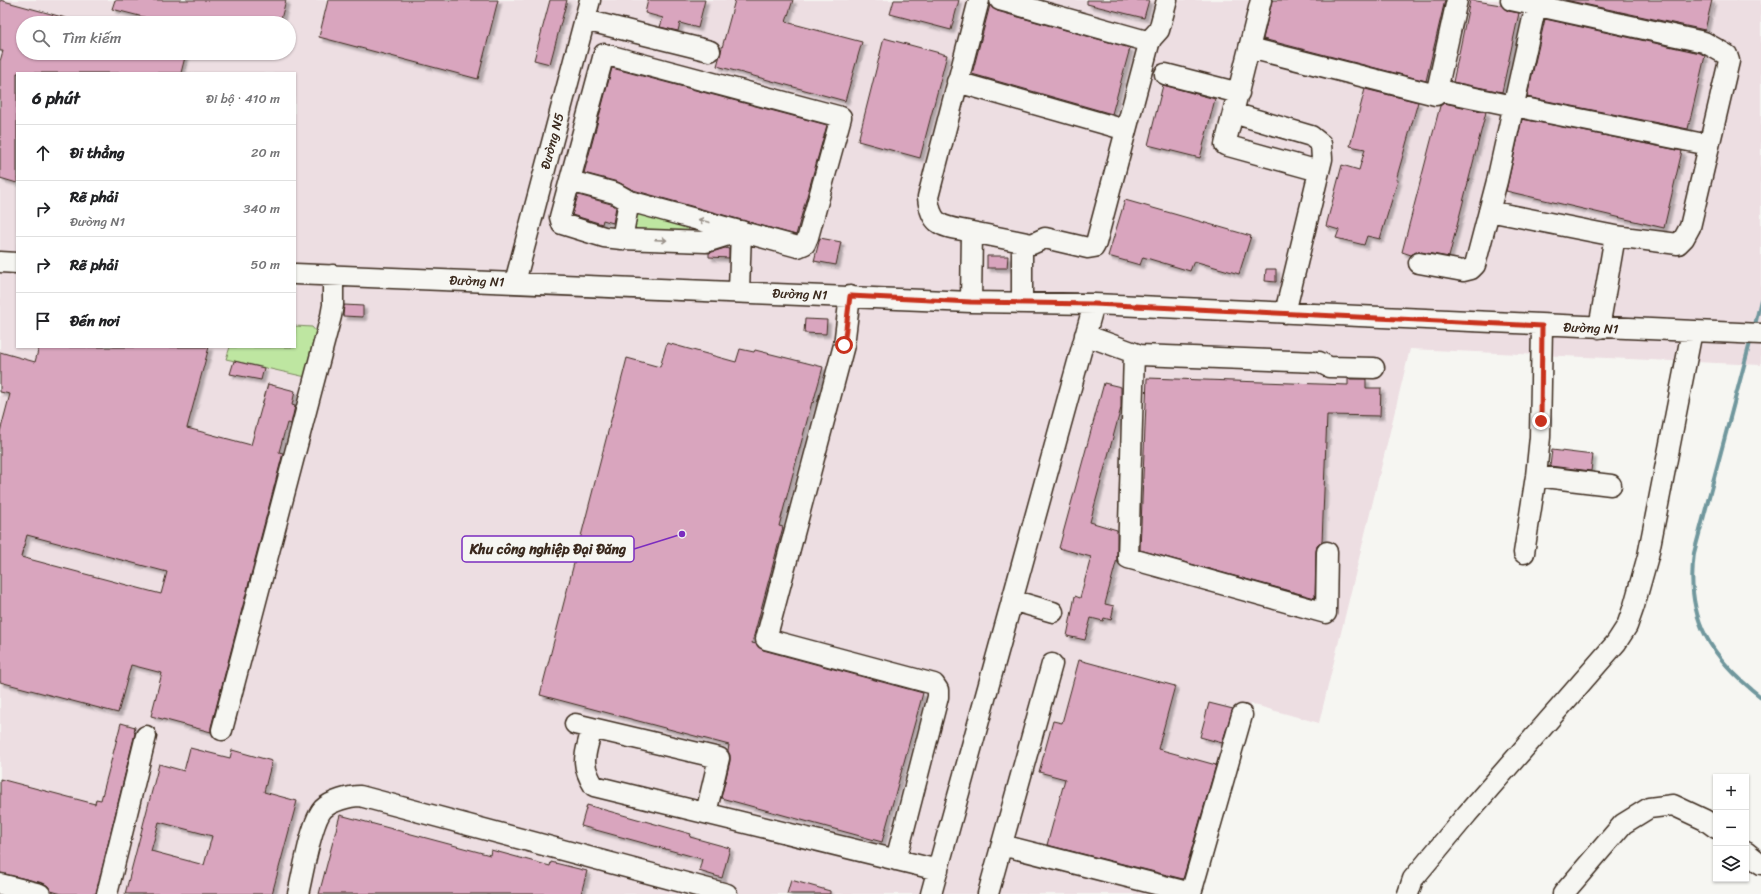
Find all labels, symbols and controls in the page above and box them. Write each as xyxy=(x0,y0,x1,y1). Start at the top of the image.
search box xyxy=(16,16,296,60)
text: Tìm kiếm xyxy=(62,25,121,51)
icon: search xyxy=(30,27,52,49)
text: 6 phút xyxy=(32,83,80,113)
text: Đi bộ · 410 m xyxy=(206,87,280,110)
street label: Đường N5 xyxy=(533,110,571,172)
text: Đi thẳng xyxy=(70,140,125,166)
text: 20 m xyxy=(251,141,280,164)
icon: ahead xyxy=(32,142,54,164)
text: Rẽ phải xyxy=(70,184,118,210)
text: 340 m xyxy=(243,197,280,220)
icon: right xyxy=(32,198,54,220)
text: Đường N1 xyxy=(70,210,125,233)
one-way arrow xyxy=(698,217,711,224)
one-way arrow xyxy=(654,236,667,244)
text: Rẽ phải xyxy=(70,252,118,278)
text: 50 m xyxy=(250,253,280,276)
icon: right xyxy=(32,254,54,276)
street label: Đường N1 xyxy=(449,269,505,293)
street label: Đường N1 xyxy=(772,282,828,306)
text: Đến nơi xyxy=(70,308,120,334)
icon: arrive xyxy=(32,310,54,332)
street label: Đường N1 xyxy=(1563,316,1619,340)
route start xyxy=(835,336,853,354)
route end xyxy=(1532,412,1550,430)
callout: Khu công nghiệp Đại Đăng xyxy=(462,536,634,562)
text: Khu công nghiệp Đại Đăng xyxy=(469,537,627,562)
map controls xyxy=(1713,774,1749,882)
button: + xyxy=(1713,774,1749,810)
button: − xyxy=(1713,810,1749,846)
button: layers xyxy=(1713,846,1749,882)

